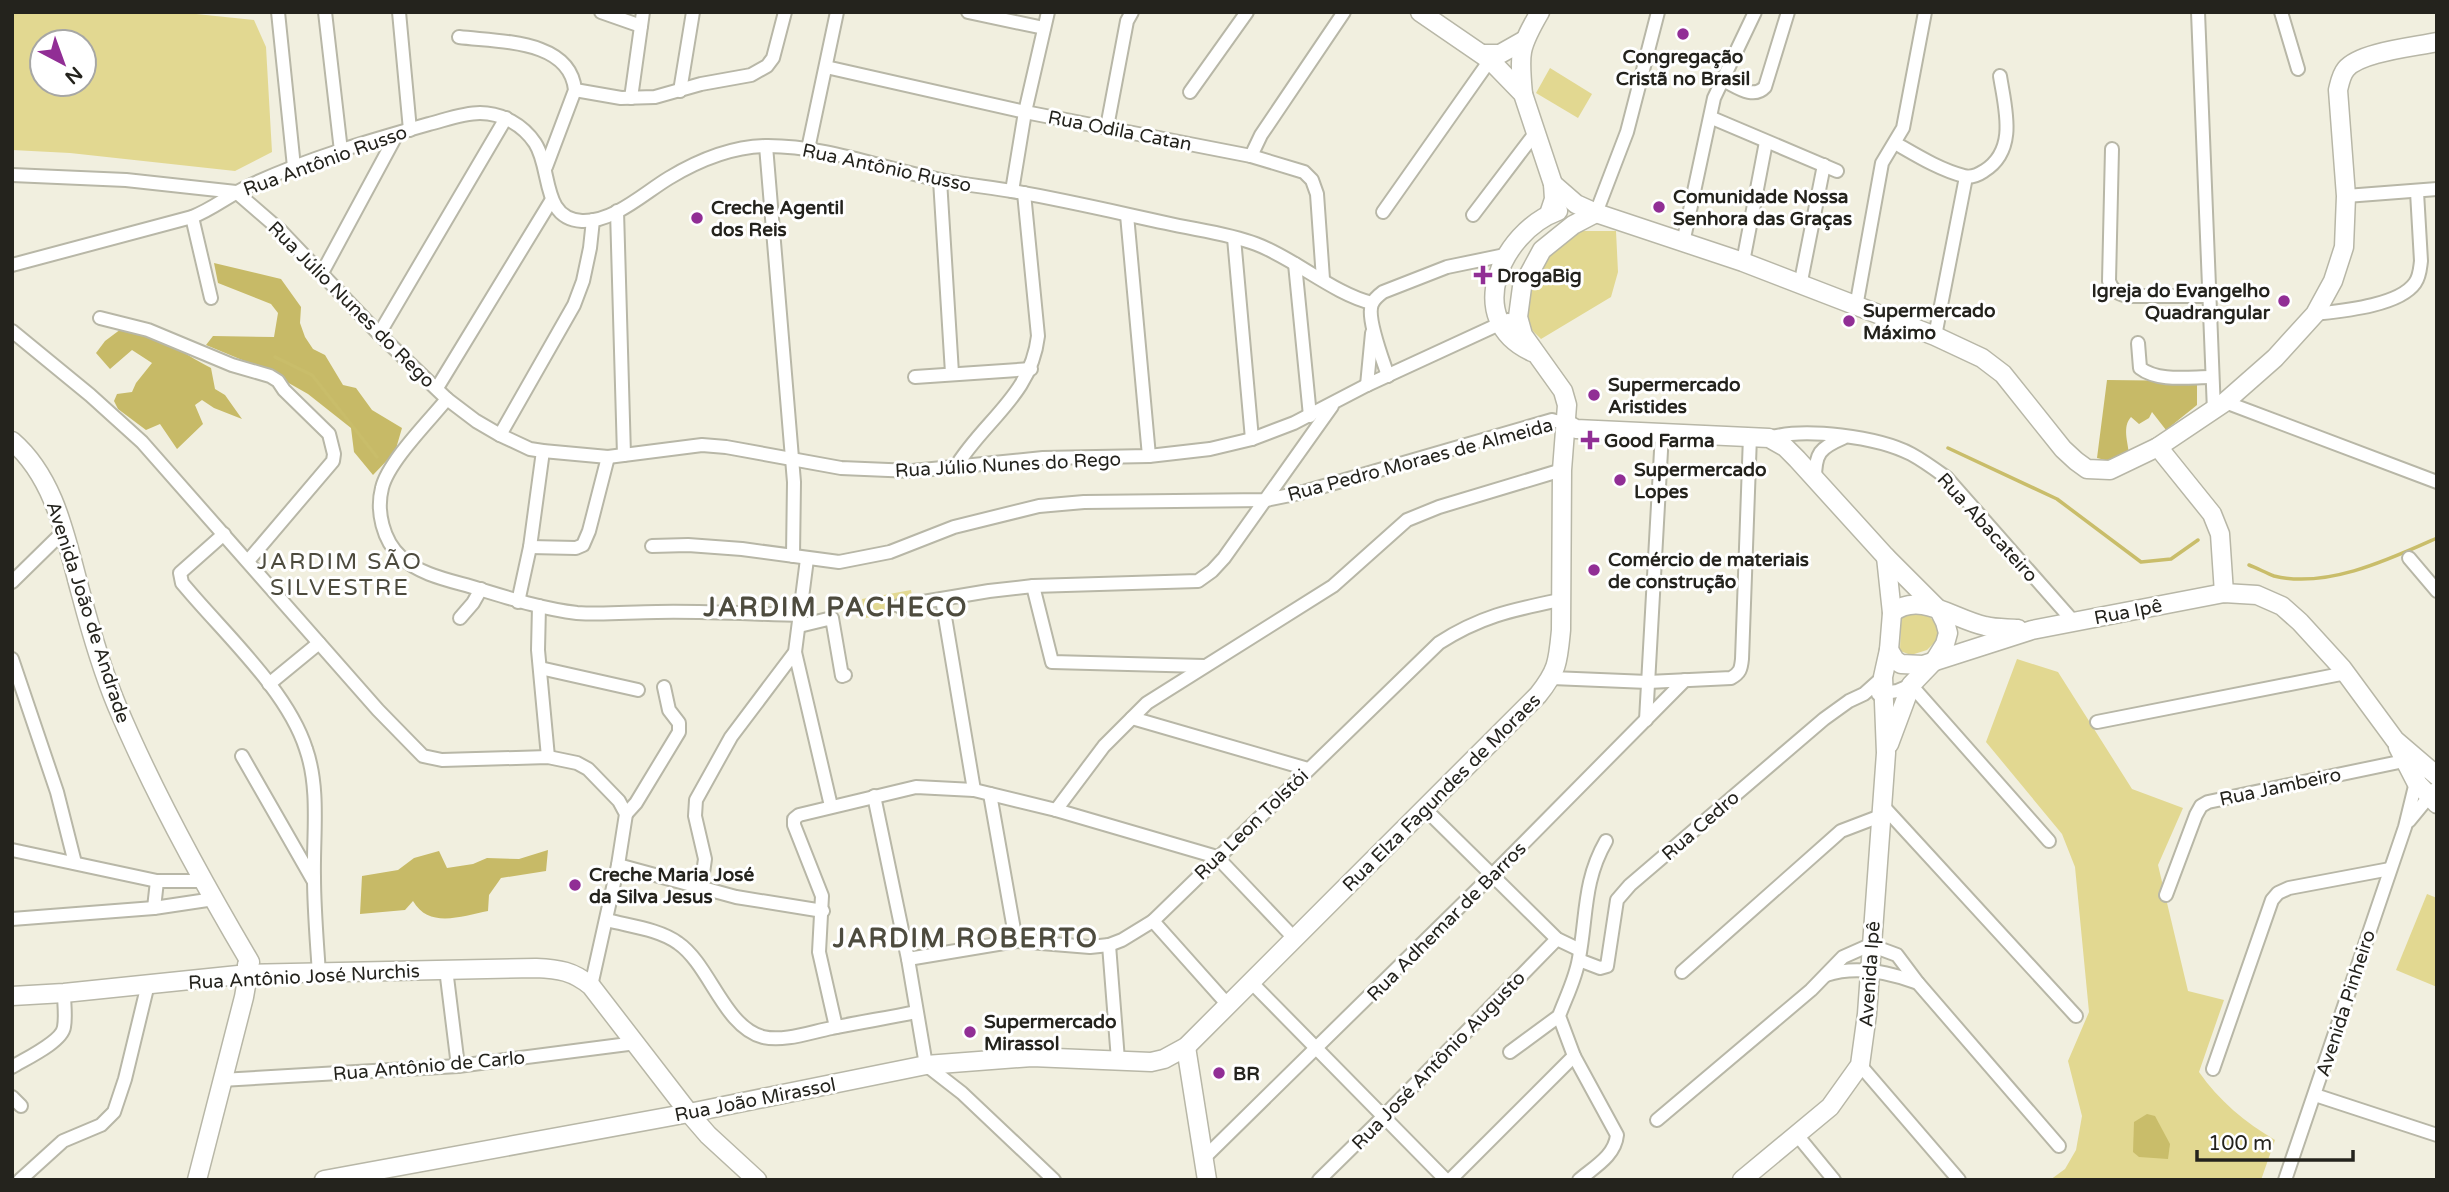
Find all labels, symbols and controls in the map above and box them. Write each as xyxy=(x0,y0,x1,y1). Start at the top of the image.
marker: Congregação Cristã no Brasil xyxy=(1675,26,1691,42)
north arrow xyxy=(28,28,98,98)
place label: Congregação Cristã no Brasil xyxy=(1616,46,1750,90)
text: N xyxy=(61,62,86,88)
street label: Rua Odila Catan xyxy=(1046,106,1194,156)
street label: Rua Antônio Russo xyxy=(241,121,410,201)
street label: Rua Antônio Russo xyxy=(800,139,973,197)
place label: Comunidade Nossa Senhora das Graças xyxy=(1673,186,1852,231)
place label: Creche Agentil dos Reis xyxy=(711,197,844,241)
marker: Comunidade Nossa Senhora das Graças xyxy=(1651,199,1667,215)
marker: Creche Agentil dos Reis xyxy=(689,210,705,226)
street label: Rua Júlio Nunes do Rego xyxy=(263,217,439,393)
place label: DrogaBig xyxy=(1497,265,1582,288)
marker: DrogaBig xyxy=(1475,267,1491,283)
place label: Igreja do Evangelho Quadrangular xyxy=(2092,280,2271,325)
marker: Igreja do Evangelho Quadrangular xyxy=(2276,293,2292,309)
place label: Supermercado Máximo xyxy=(1863,300,1996,344)
marker: Supermercado Máximo xyxy=(1841,313,1857,329)
place label: Supermercado Aristides xyxy=(1608,374,1741,418)
marker: Supermercado Aristides xyxy=(1586,387,1602,403)
street label: Rua Pedro Moraes de Almeida xyxy=(1285,414,1555,506)
place label: Good Farma xyxy=(1604,430,1715,452)
marker: Good Farma xyxy=(1582,432,1598,448)
street label: Rua Júlio Nunes do Rego xyxy=(894,448,1122,482)
place label: Supermercado Lopes xyxy=(1634,459,1767,504)
street label: Rua Abacateiro xyxy=(1933,469,2042,587)
marker: Supermercado Lopes xyxy=(1612,472,1628,488)
street label: Avenida João de Andrade xyxy=(42,499,134,726)
district label: JARDIM SÃO SILVESTRE xyxy=(257,548,423,602)
place label: Comércio de materiais de construção xyxy=(1608,549,1809,594)
marker: Comércio de materiais de construção xyxy=(1586,562,1602,578)
district label: JARDIM PACHECO xyxy=(703,592,968,623)
street label: Rua Ipê xyxy=(2092,595,2164,629)
street label: Rua Elza Fagundes de Moraes xyxy=(1338,689,1545,896)
street label: Rua Jambeiro xyxy=(2217,763,2343,811)
street label: Rua Leon Tolstói xyxy=(1190,765,1313,885)
street label: Rua Cedro xyxy=(1658,786,1744,865)
street label: Rua Adhemar de Barros xyxy=(1363,838,1531,1006)
place label: Creche Maria José da Silva Jesus xyxy=(589,864,754,908)
marker: Creche Maria José da Silva Jesus xyxy=(567,877,583,893)
street label: Avenida Ipê xyxy=(1855,920,1885,1028)
district label: JARDIM ROBERTO xyxy=(832,923,1099,954)
street label: Avenida Pinheiro xyxy=(2312,927,2380,1079)
street label: Rua Antônio José Nurchis xyxy=(188,960,420,994)
street label: Rua José Antônio Augusto xyxy=(1348,967,1530,1155)
place label: Supermercado Mirassol xyxy=(984,1011,1117,1055)
marker: Supermercado Mirassol xyxy=(962,1024,978,1040)
street label: Rua Antônio de Carlo xyxy=(332,1047,526,1085)
place label: BR xyxy=(1233,1063,1260,1085)
marker: BR xyxy=(1211,1065,1227,1081)
street label: Rua João Mirassol xyxy=(673,1074,838,1126)
scale bar xyxy=(2197,1118,2353,1162)
text: 100 m xyxy=(2208,1131,2272,1156)

